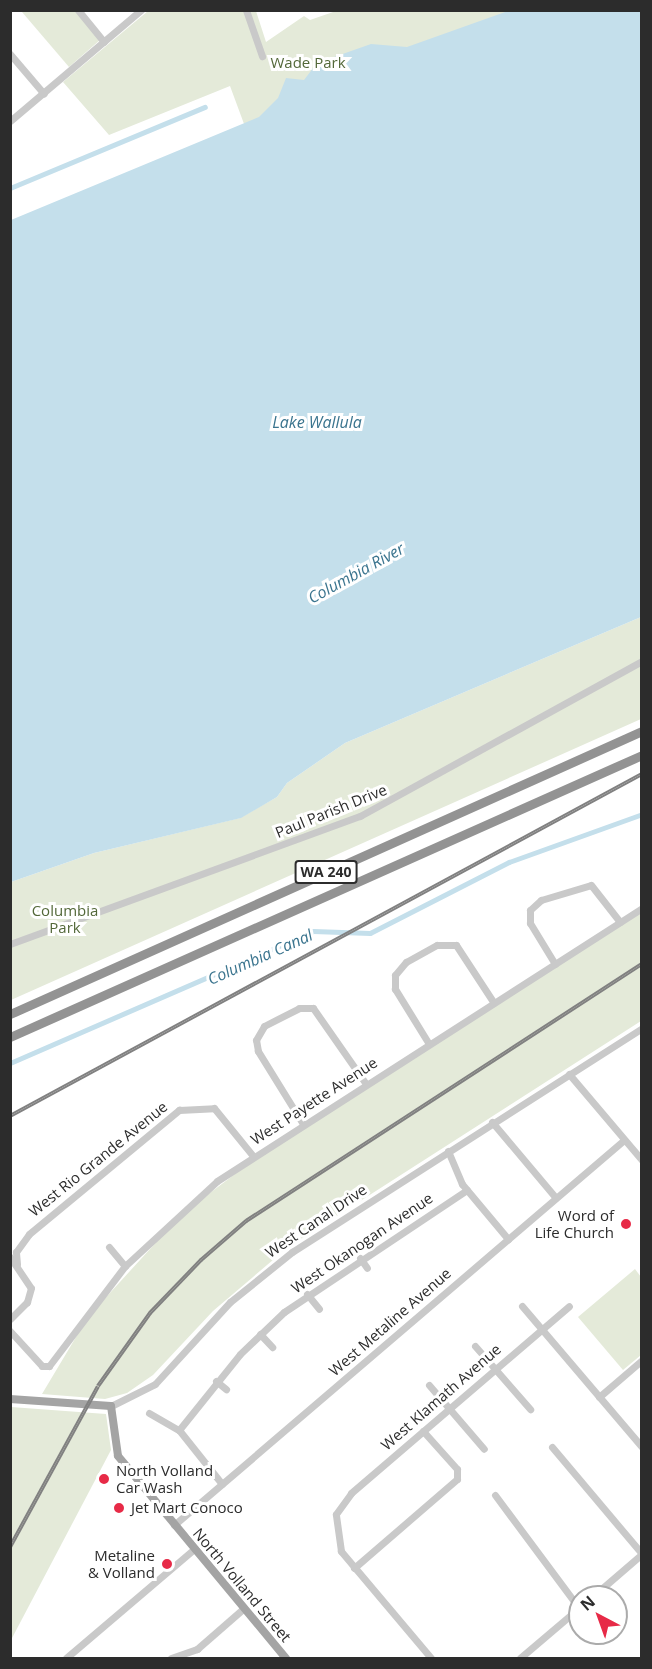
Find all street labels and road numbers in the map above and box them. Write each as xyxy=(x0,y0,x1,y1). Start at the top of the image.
street label: Paul Parish Drive xyxy=(273,780,389,842)
road number: WA 240 xyxy=(294,861,358,883)
street label: West Payette Avenue xyxy=(247,1053,381,1149)
street label: West Rio Grande Avenue xyxy=(25,1098,171,1220)
street label: West Canal Drive xyxy=(262,1180,370,1262)
street label: West Okanogan Avenue xyxy=(288,1189,436,1297)
street label: West Metaline Avenue xyxy=(325,1264,455,1380)
street label: West Klamath Avenue xyxy=(377,1340,505,1454)
street label: North Volland Street xyxy=(189,1524,295,1646)

